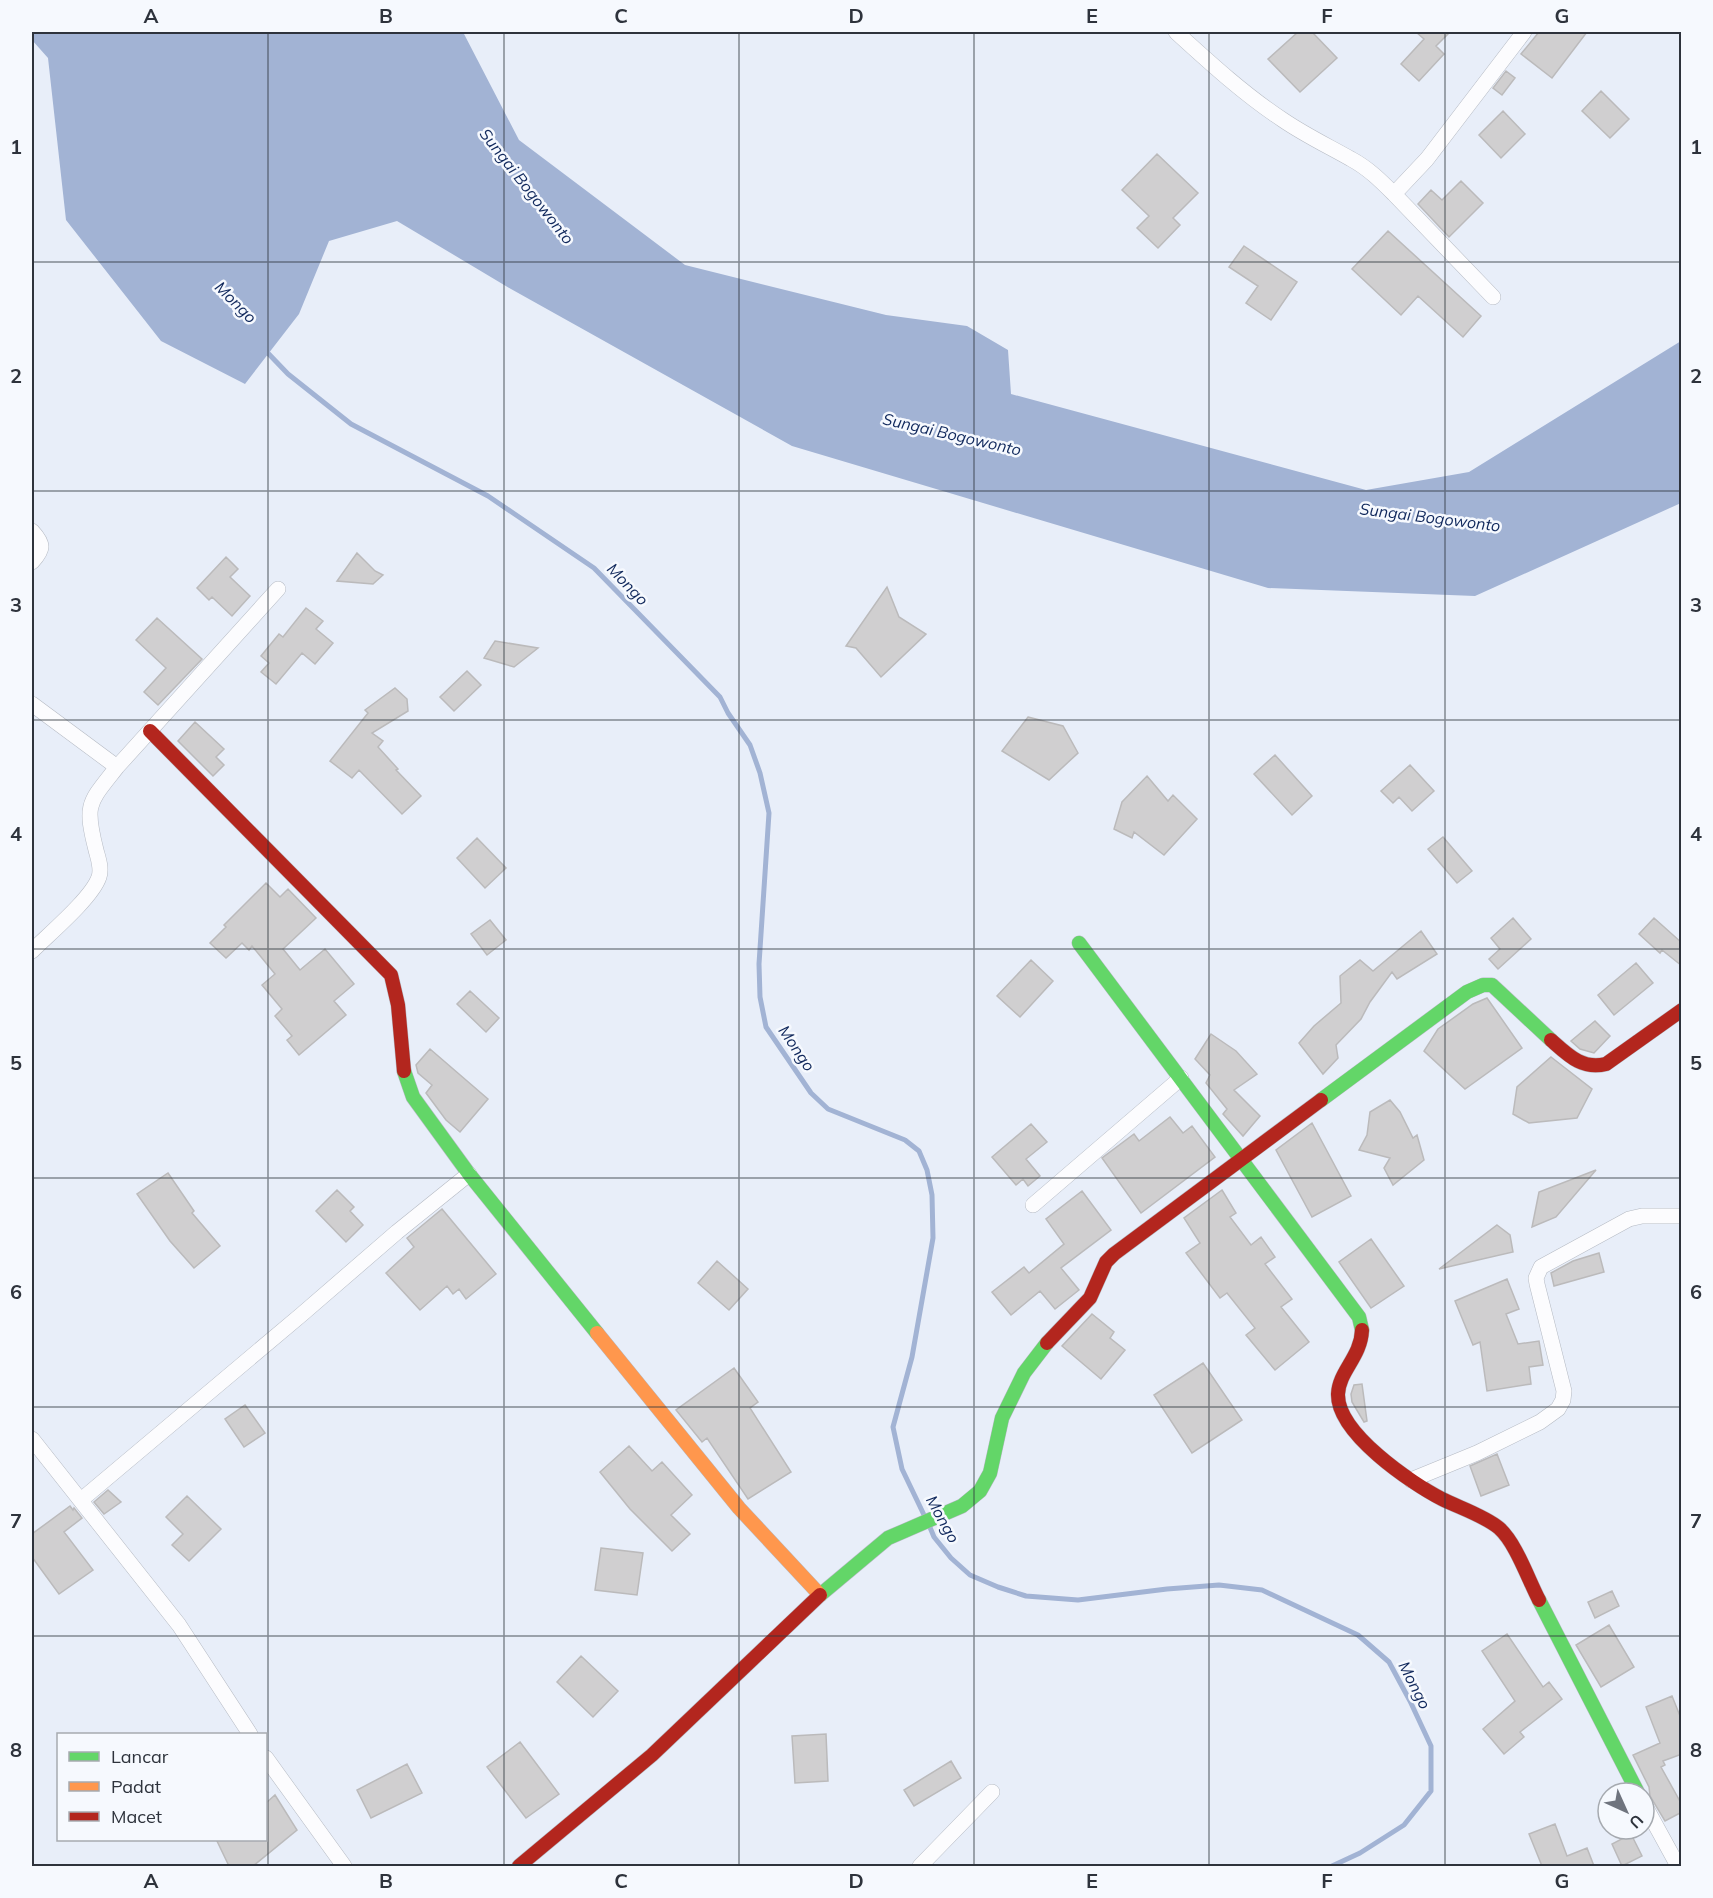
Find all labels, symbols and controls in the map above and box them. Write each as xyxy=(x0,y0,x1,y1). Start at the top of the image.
text: A xyxy=(144,3,159,28)
text: B xyxy=(379,3,393,28)
text: C xyxy=(614,3,628,28)
text: D xyxy=(848,3,864,28)
text: E xyxy=(1086,3,1098,28)
text: F xyxy=(1321,3,1333,28)
text: G xyxy=(1555,3,1569,28)
water label: Sungai Bogowonto xyxy=(476,124,578,248)
text: 1 xyxy=(10,134,22,159)
text: 1 xyxy=(1690,134,1702,159)
water label: Mongo xyxy=(211,277,261,327)
text: 2 xyxy=(10,363,22,388)
text: 2 xyxy=(1690,363,1702,388)
water label: Sungai Bogowonto xyxy=(881,408,1023,460)
water label: Sungai Bogowonto xyxy=(1359,498,1501,536)
water label: Mongo xyxy=(603,559,653,609)
text: 3 xyxy=(10,592,22,617)
text: 3 xyxy=(1690,592,1702,617)
text: 4 xyxy=(10,821,22,846)
text: 4 xyxy=(1690,821,1702,846)
water label: Mongo xyxy=(774,1021,820,1075)
text: 5 xyxy=(10,1050,22,1075)
text: 5 xyxy=(1690,1050,1702,1075)
text: 6 xyxy=(10,1279,22,1304)
text: 6 xyxy=(1690,1279,1702,1304)
water label: Mongo xyxy=(922,1492,964,1546)
text: 7 xyxy=(10,1508,22,1533)
text: 7 xyxy=(1690,1508,1702,1533)
water label: Mongo xyxy=(1395,1658,1435,1712)
legend xyxy=(57,1733,267,1841)
text: 8 xyxy=(10,1737,22,1762)
text: 8 xyxy=(1690,1737,1702,1762)
text: Lancar xyxy=(111,1745,169,1768)
text: Padat xyxy=(111,1775,161,1798)
north arrow xyxy=(1596,1781,1656,1841)
text: Macet xyxy=(111,1805,162,1828)
text: U xyxy=(1625,1810,1648,1833)
text: A xyxy=(144,1868,159,1893)
text: B xyxy=(379,1868,393,1893)
text: C xyxy=(614,1868,628,1893)
text: D xyxy=(848,1868,864,1893)
text: E xyxy=(1086,1868,1098,1893)
text: F xyxy=(1321,1868,1333,1893)
text: G xyxy=(1555,1868,1569,1893)

